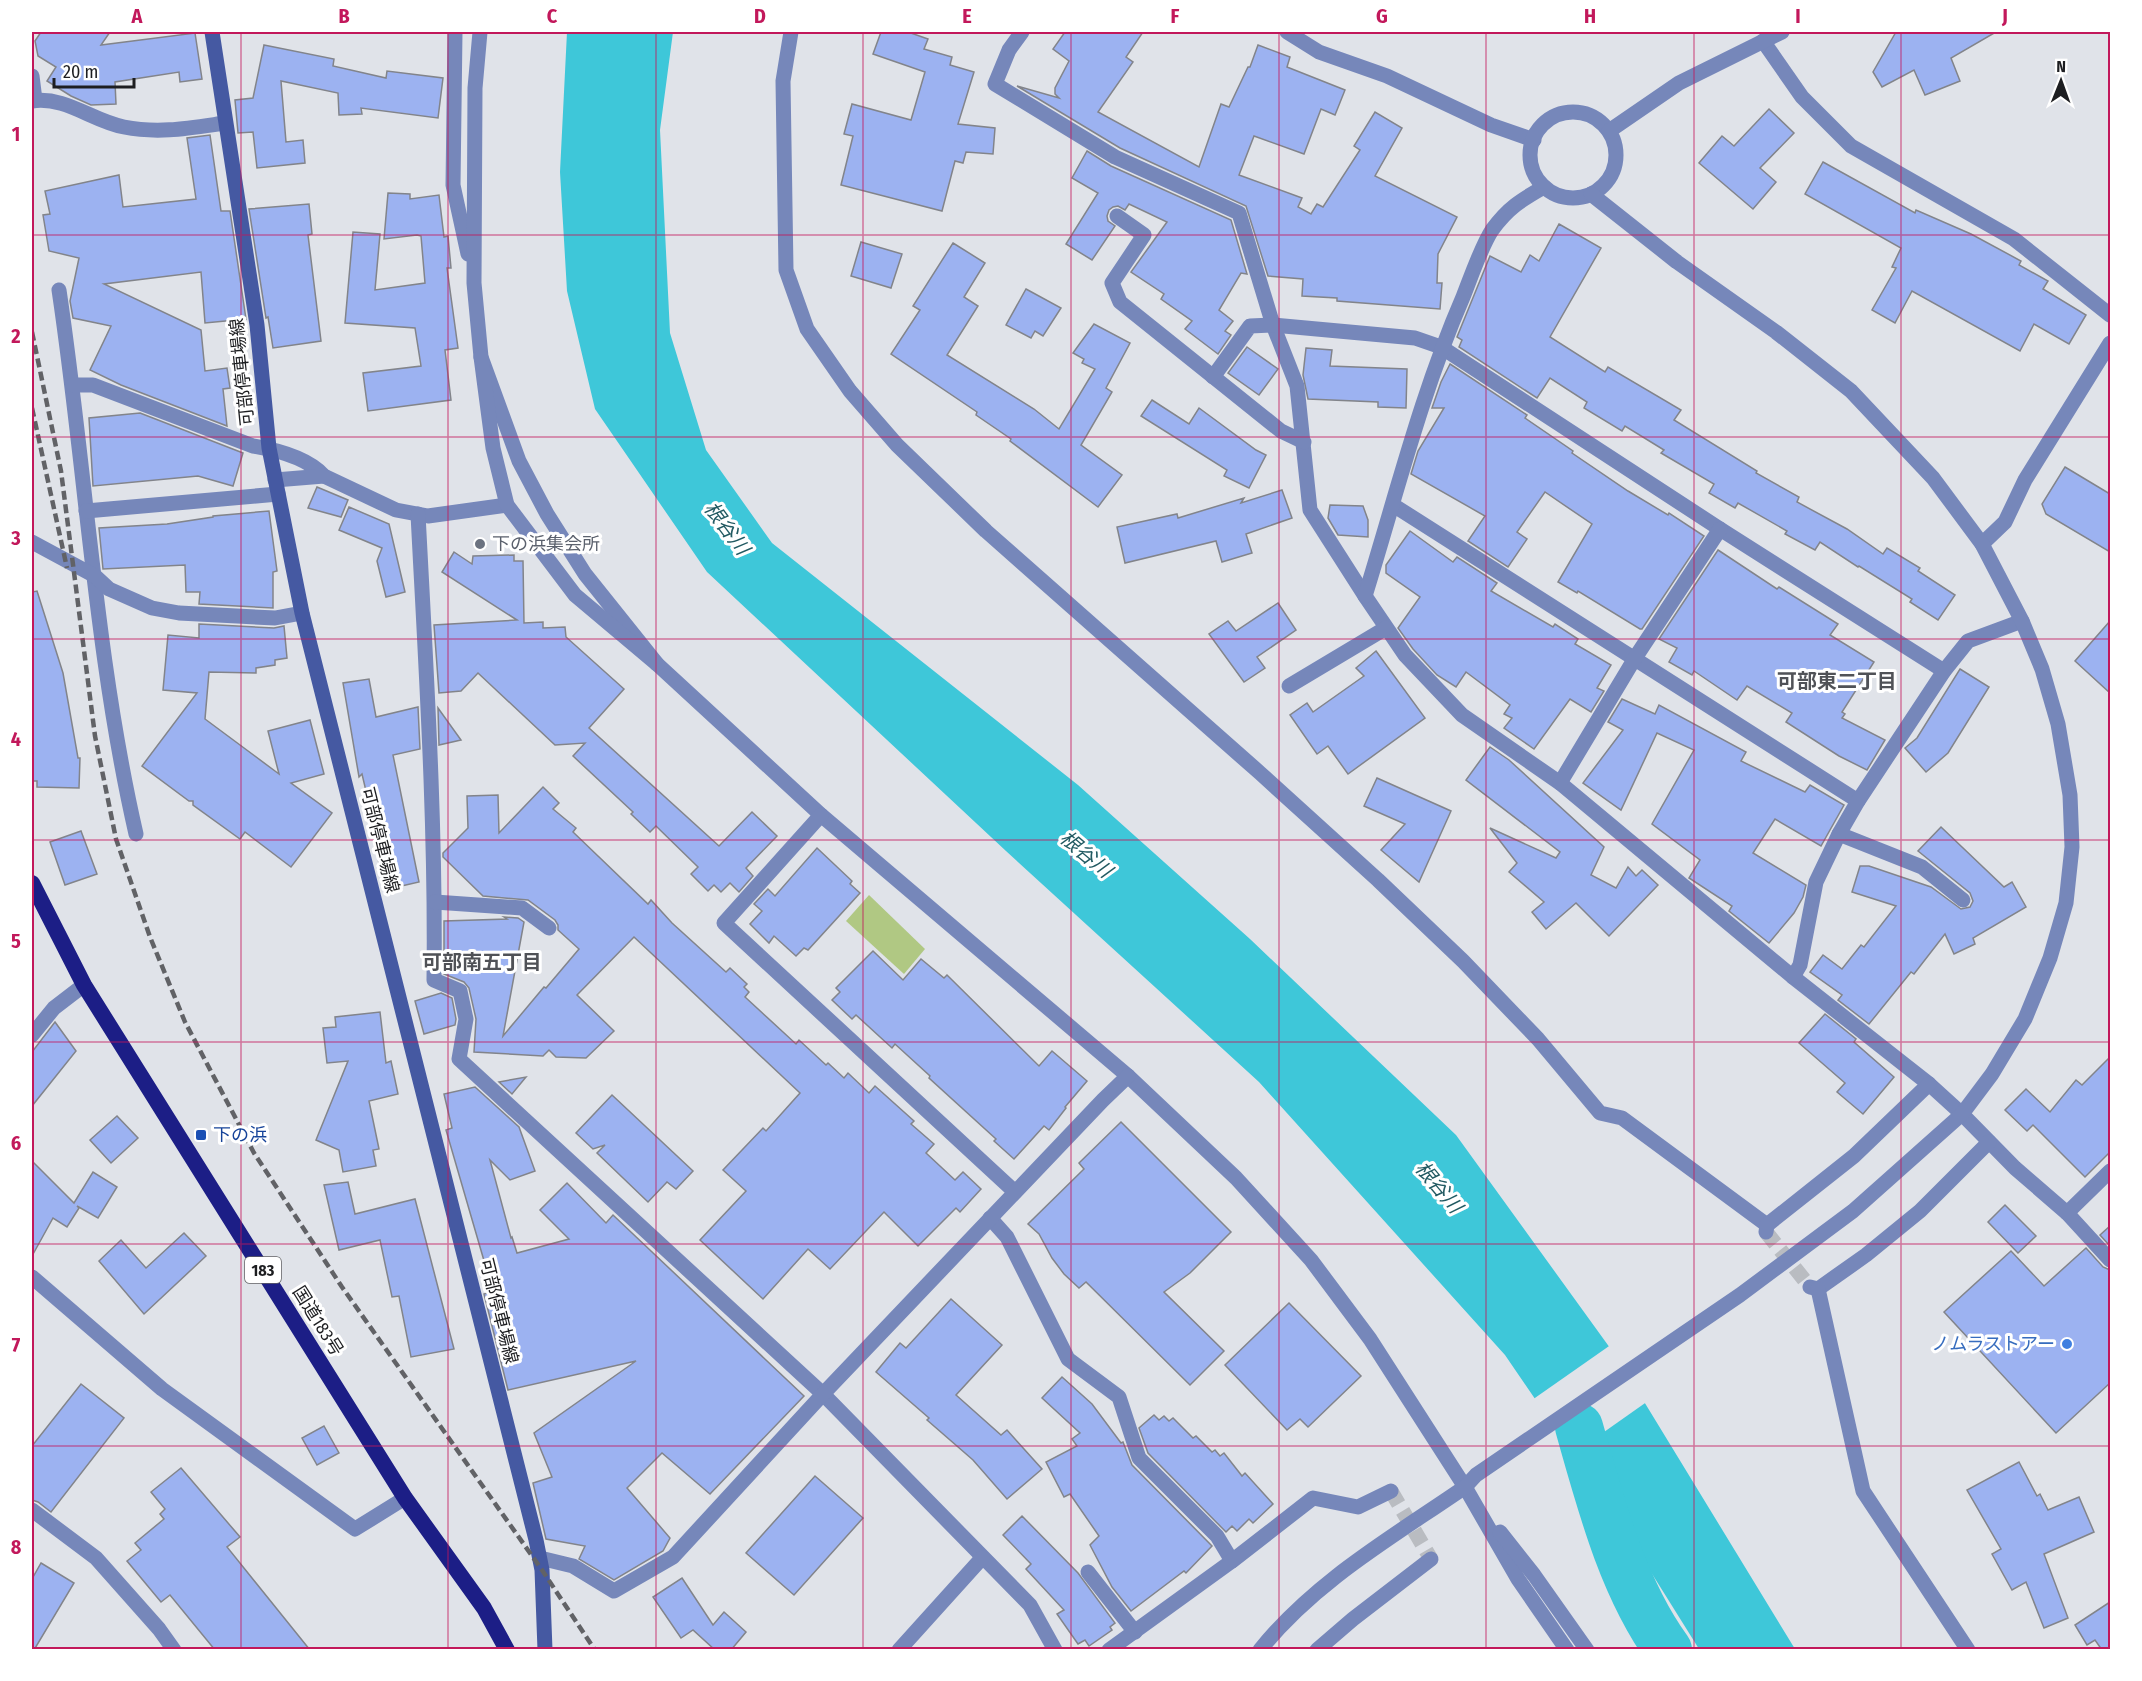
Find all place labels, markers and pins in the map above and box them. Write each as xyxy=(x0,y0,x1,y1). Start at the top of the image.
place label: 下の浜集会所 xyxy=(492,533,600,555)
marker: 下の浜集会所 xyxy=(473,537,487,551)
place label: 下の浜 xyxy=(213,1124,267,1146)
marker: 下の浜 xyxy=(194,1128,208,1142)
place label: ノムラストアー xyxy=(1931,1333,2055,1355)
marker: ノムラストアー xyxy=(2060,1337,2074,1351)

